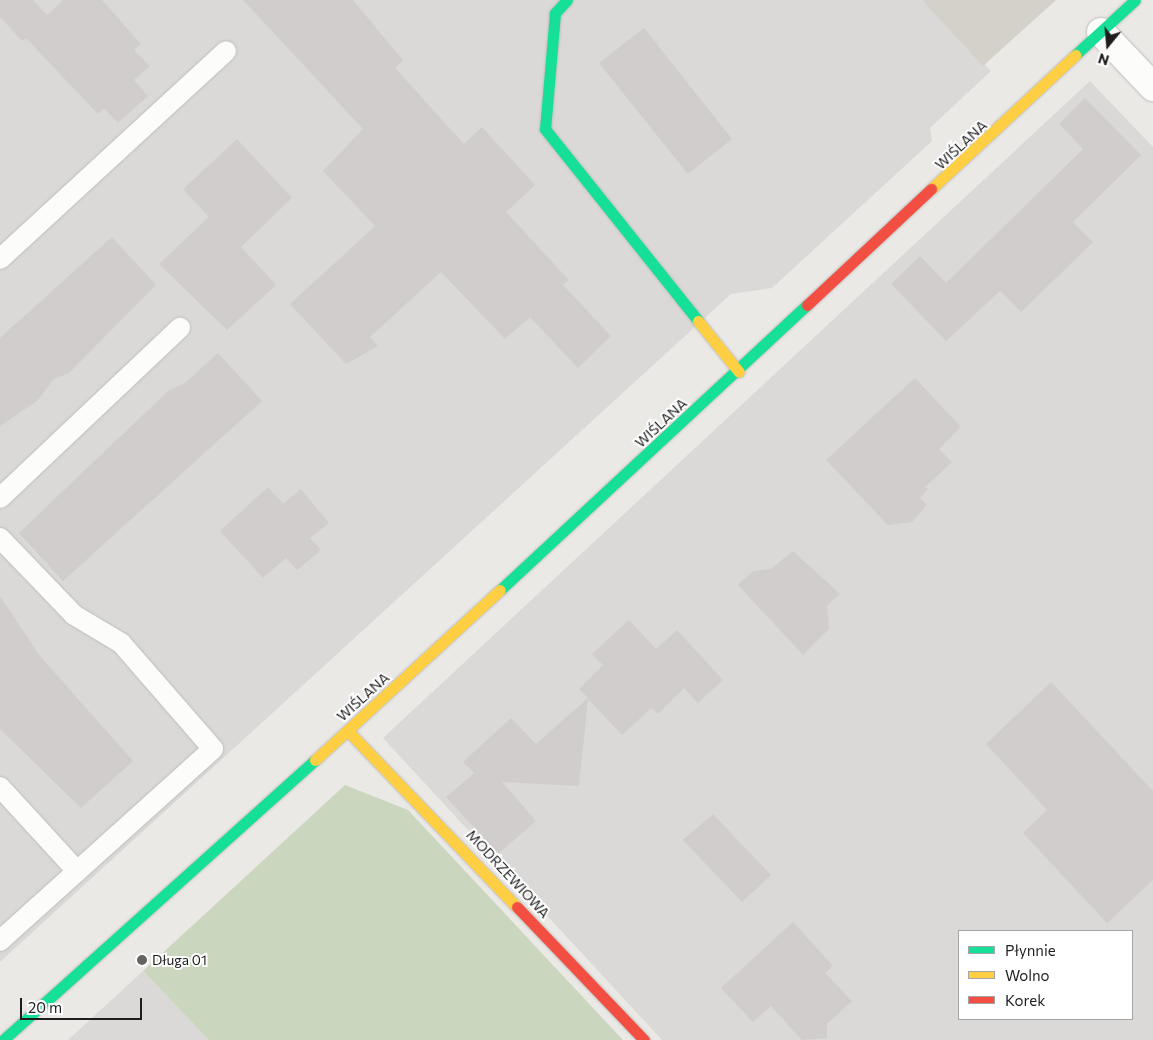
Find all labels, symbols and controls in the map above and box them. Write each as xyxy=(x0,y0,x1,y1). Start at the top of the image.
north arrow xyxy=(1083,20,1133,70)
text: N xyxy=(1096,50,1111,69)
street label: WIŚLANA xyxy=(932,117,990,173)
street label: WIŚLANA xyxy=(632,395,690,451)
street label: WIŚLANA xyxy=(333,669,393,725)
street label: MODRZEWIOWA xyxy=(463,826,553,922)
legend xyxy=(958,930,1133,1020)
text: Płynnie xyxy=(1005,941,1056,959)
place label: Długa 01 xyxy=(152,952,207,968)
marker: Długa 01 xyxy=(136,954,148,966)
text: Wolno xyxy=(1005,966,1050,984)
scale bar xyxy=(22,988,145,1020)
text: Korek xyxy=(1005,991,1045,1009)
text: 20 m xyxy=(28,998,62,1016)

